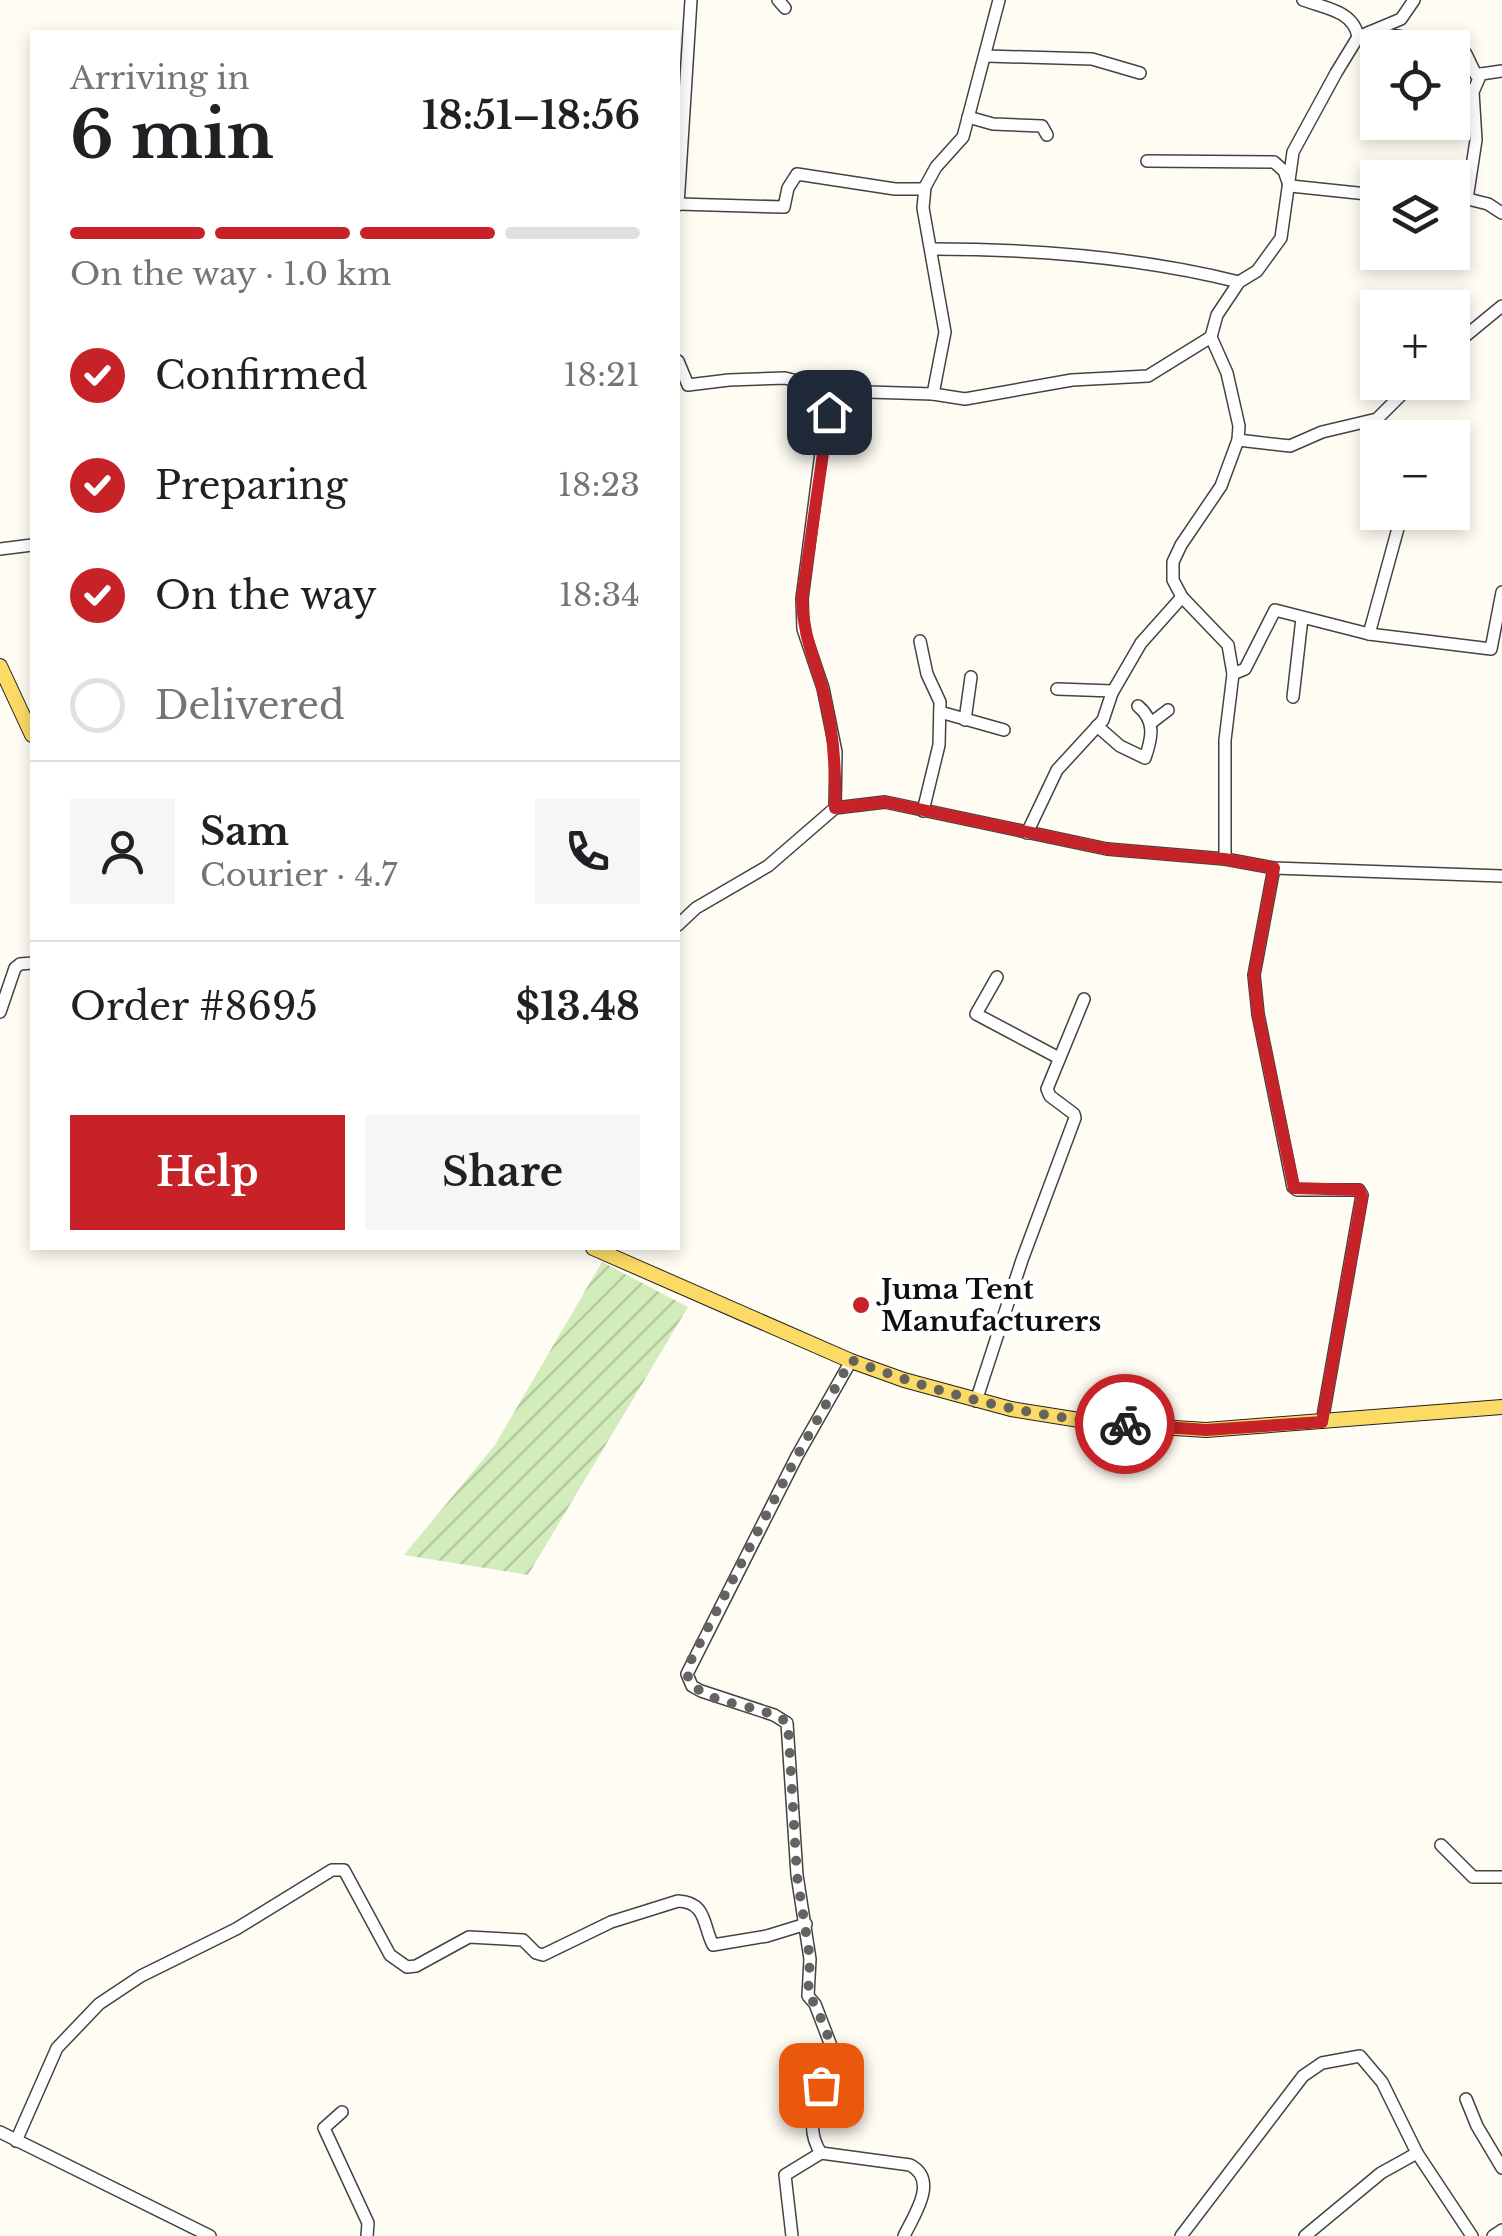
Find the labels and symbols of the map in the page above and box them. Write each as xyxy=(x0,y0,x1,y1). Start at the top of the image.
pin xyxy=(787,370,872,455)
place label: Juma Tent Manufacturers xyxy=(876,1272,1101,1339)
marker: Juma Tent Manufacturers xyxy=(850,1294,872,1316)
courier xyxy=(1075,1374,1175,1474)
pin xyxy=(779,2043,864,2128)

